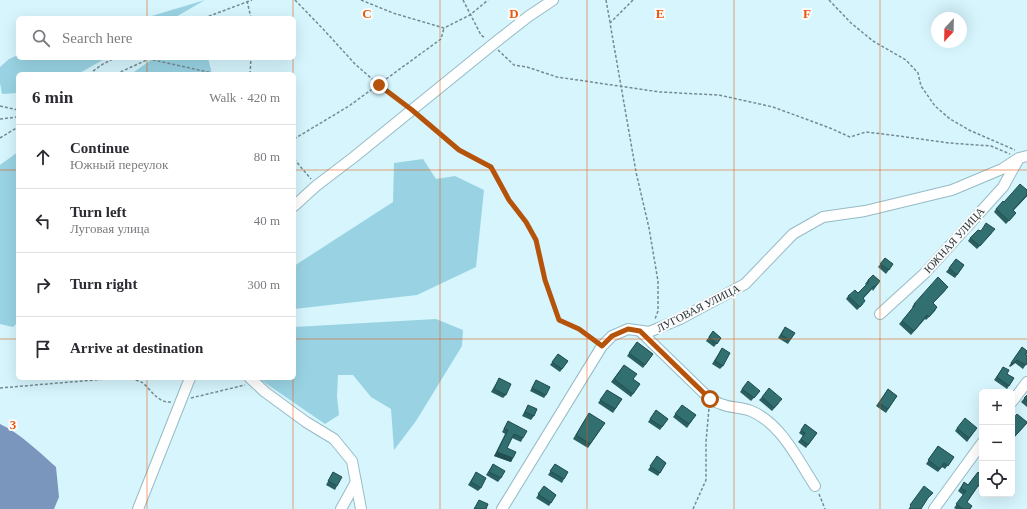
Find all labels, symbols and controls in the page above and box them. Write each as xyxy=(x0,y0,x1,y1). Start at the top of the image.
text: C xyxy=(362,6,372,21)
text: D xyxy=(509,6,519,21)
text: E xyxy=(656,6,664,21)
text: F xyxy=(803,6,811,21)
north arrow xyxy=(931,12,967,48)
search box xyxy=(16,16,296,60)
icon: search xyxy=(30,27,52,49)
text: Search here xyxy=(62,30,132,46)
route end xyxy=(370,76,388,94)
text: 6 min xyxy=(32,88,73,107)
text: Walk · 420 m xyxy=(209,90,280,105)
text: Continue xyxy=(70,140,129,156)
icon: ahead xyxy=(32,146,54,168)
text: 80 m xyxy=(254,149,280,164)
text: Южный переулок xyxy=(70,157,168,172)
text: Turn left xyxy=(70,204,127,220)
street label: ЮЖНАЯ УЛИЦА xyxy=(921,205,987,275)
icon: left xyxy=(32,210,54,232)
text: 40 m xyxy=(254,213,280,228)
text: Луговая улица xyxy=(70,221,150,236)
icon: right xyxy=(32,274,54,296)
text: Turn right xyxy=(70,276,137,292)
text: 300 m xyxy=(247,277,280,292)
street label: ЛУГОВАЯ УЛИЦА xyxy=(654,282,742,334)
icon: arrive xyxy=(32,338,54,360)
text: Arrive at destination xyxy=(70,340,203,356)
map controls xyxy=(979,389,1015,497)
button: + xyxy=(979,389,1015,425)
route start xyxy=(701,390,719,408)
text: 3 xyxy=(10,417,17,432)
button: − xyxy=(979,425,1015,461)
button: locate xyxy=(979,461,1015,497)

